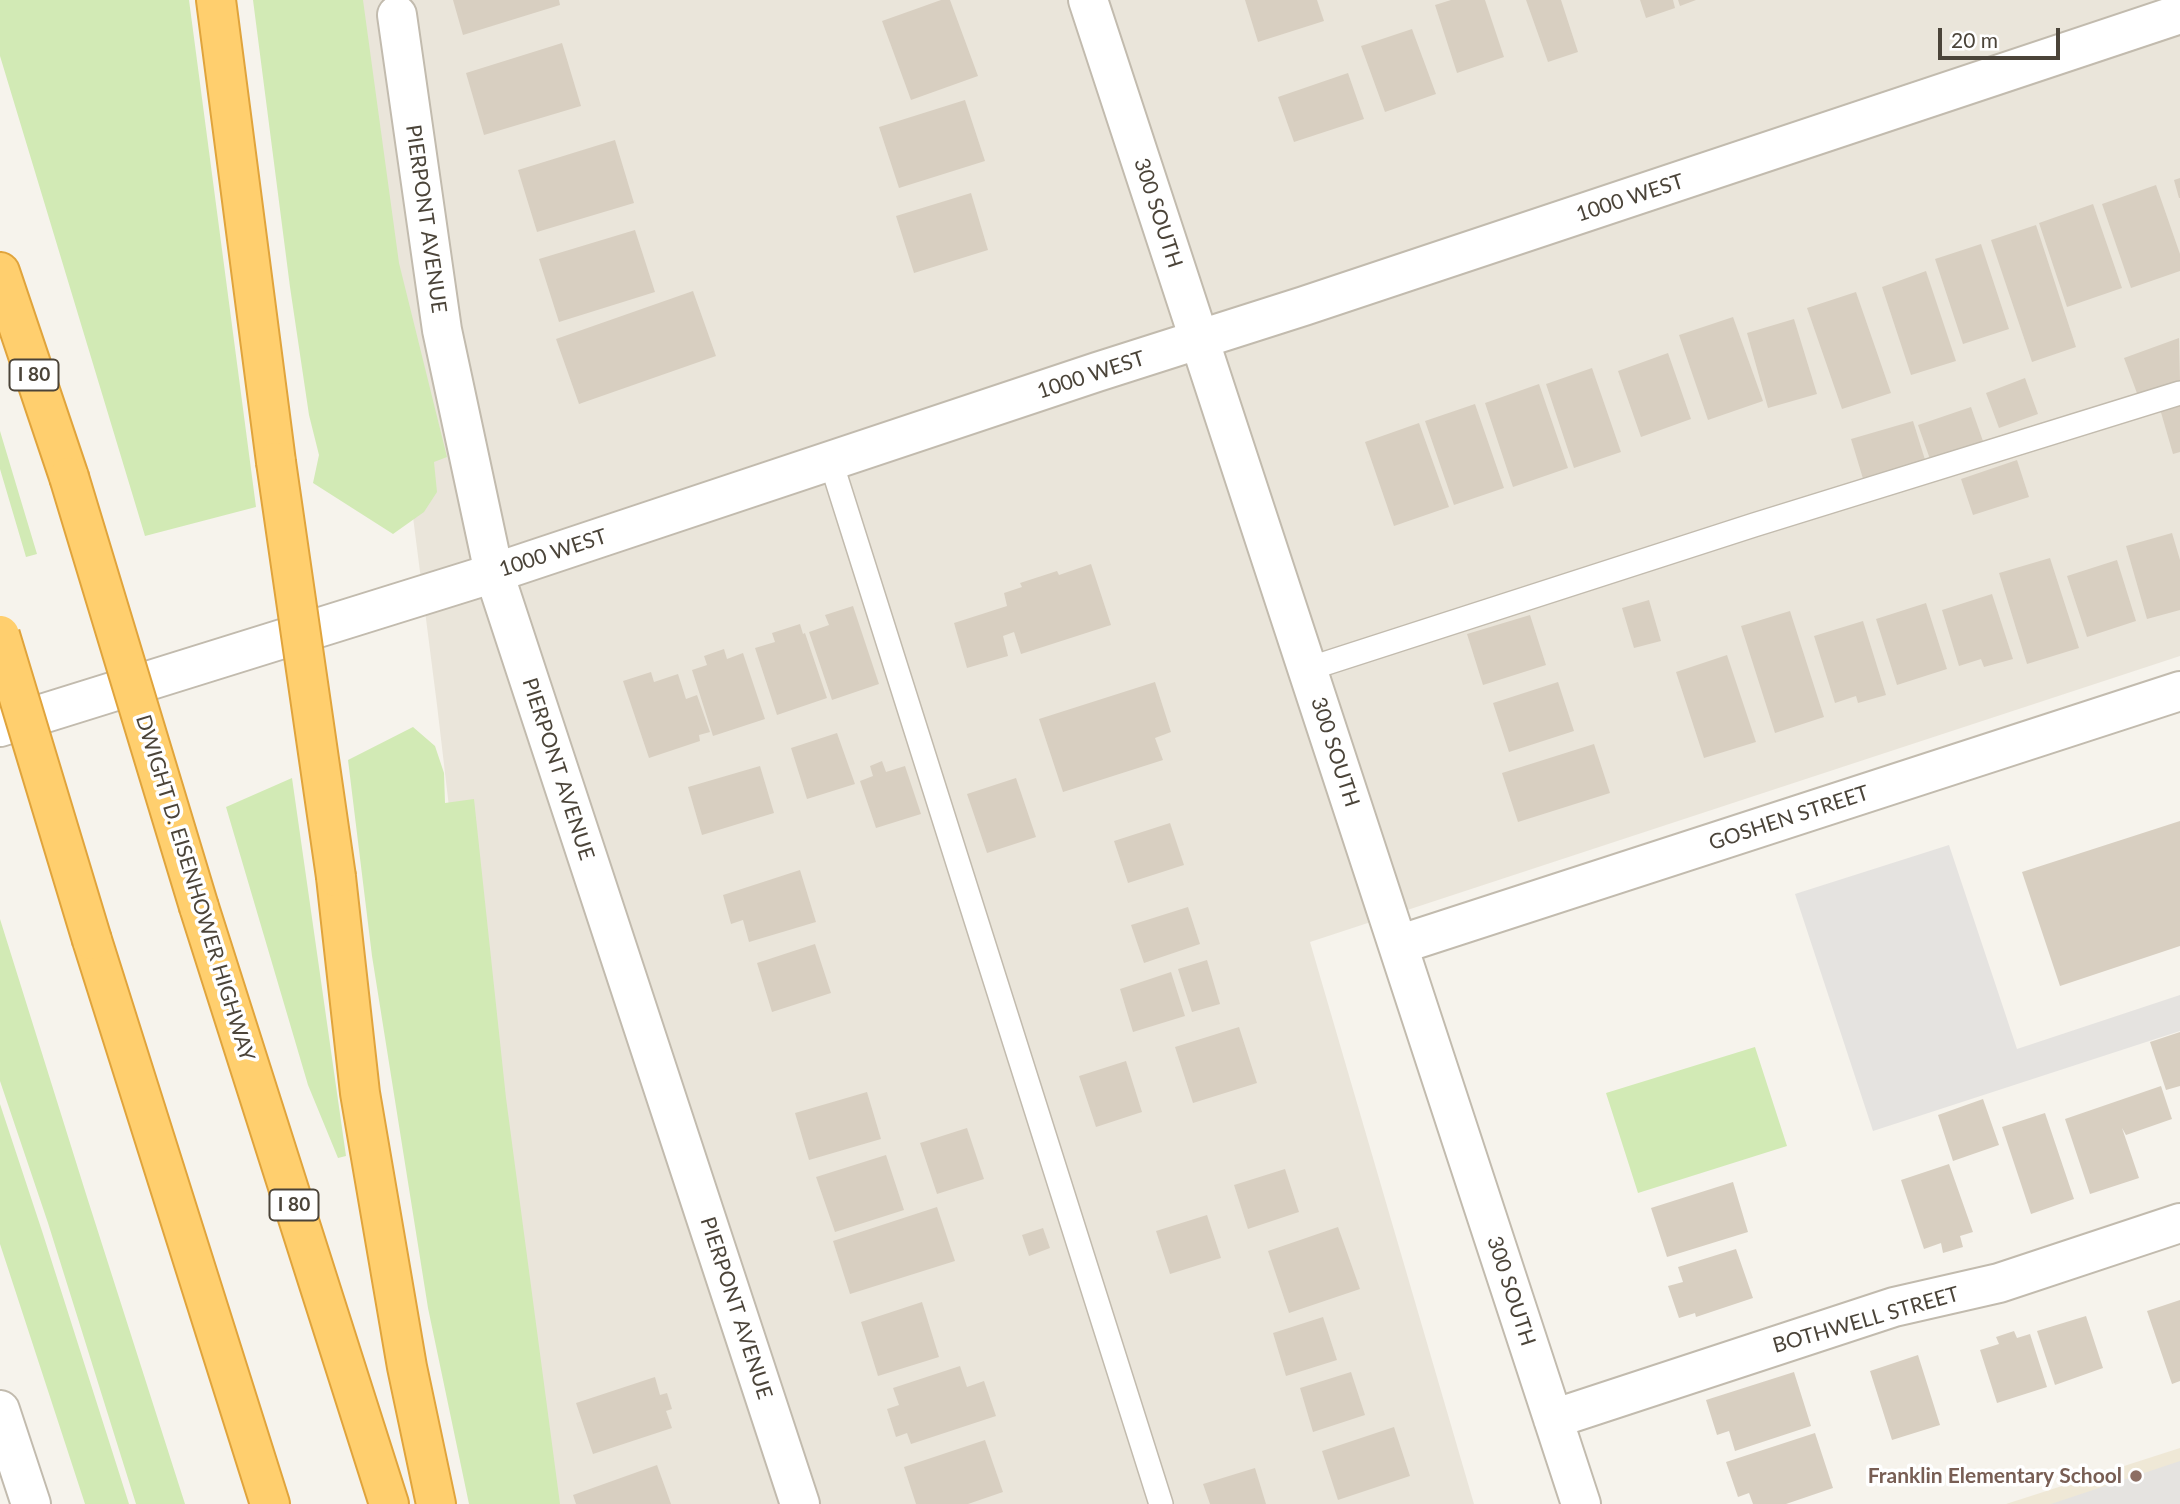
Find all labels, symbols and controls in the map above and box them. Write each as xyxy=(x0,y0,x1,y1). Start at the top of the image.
scale bar xyxy=(1942,14,2064,58)
text: 20 m xyxy=(1951,27,1998,52)
street label: PIERPONT AVENUE xyxy=(400,123,452,315)
street label: 300 SOUTH xyxy=(1128,155,1188,271)
street label: 1000 WEST xyxy=(1573,169,1687,227)
street label: 1000 WEST xyxy=(1034,346,1148,404)
road number: I 80 xyxy=(9,360,58,390)
street label: 1000 WEST xyxy=(496,524,610,582)
street label: PIERPONT AVENUE xyxy=(517,675,599,863)
street label: 300 SOUTH xyxy=(1305,694,1365,810)
street label: DWIGHT D. EISENHOWER HIGHWAY xyxy=(130,712,260,1064)
street label: GOSHEN STREET xyxy=(1706,780,1872,856)
road number: I 80 xyxy=(270,1190,318,1220)
street label: PIERPONT AVENUE xyxy=(695,1214,777,1402)
street label: 300 SOUTH xyxy=(1481,1233,1541,1349)
street label: BOTHWELL STREET xyxy=(1770,1281,1962,1359)
place label: Franklin Elementary School xyxy=(1868,1463,2122,1489)
marker: Franklin Elementary School xyxy=(2128,1468,2144,1484)

